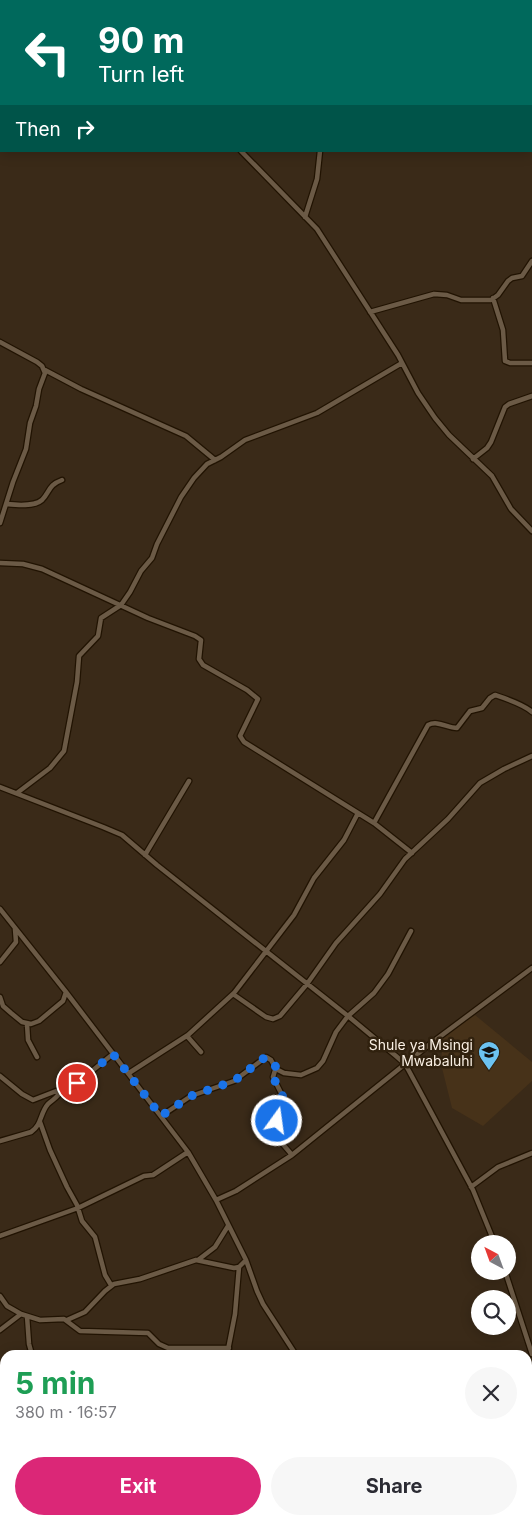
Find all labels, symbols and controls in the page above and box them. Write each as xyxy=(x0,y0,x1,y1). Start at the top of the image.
text: 90 m xyxy=(98,19,185,61)
icon: left xyxy=(15,20,80,85)
text: Turn left xyxy=(98,61,184,87)
icon: right xyxy=(71,115,99,143)
text: Then xyxy=(15,118,61,141)
place label: Shule ya Msingi Mwabaluhi xyxy=(369,1036,473,1069)
school or university icon: Shule ya Msingi Mwabaluhi xyxy=(477,1040,501,1071)
pin xyxy=(56,1062,98,1104)
icon: arrive xyxy=(63,1069,91,1097)
position arrow xyxy=(250,1094,302,1146)
north arrow xyxy=(471,1235,516,1280)
map controls xyxy=(471,1235,516,1335)
button: search xyxy=(471,1290,516,1335)
text: 5 min xyxy=(15,1365,95,1401)
button: close xyxy=(465,1367,517,1419)
text: 380 m · 16:57 xyxy=(15,1402,117,1422)
button: Exit xyxy=(15,1457,261,1515)
button: Share xyxy=(271,1457,517,1515)

